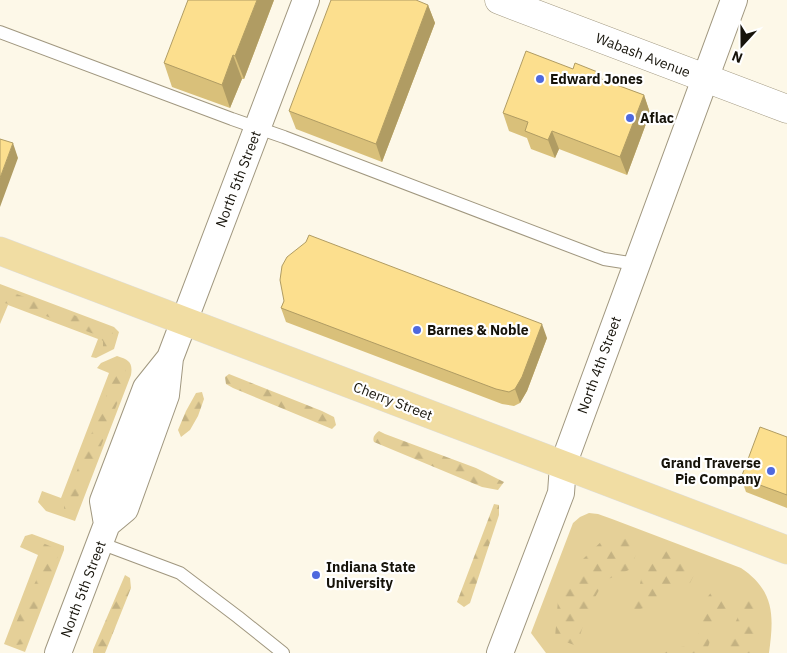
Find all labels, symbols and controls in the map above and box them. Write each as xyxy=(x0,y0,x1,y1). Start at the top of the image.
north arrow xyxy=(717,20,767,70)
street label: Wabash Avenue xyxy=(593,29,693,81)
text: N xyxy=(729,47,745,67)
place label: Edward Jones xyxy=(550,70,643,88)
marker: Edward Jones xyxy=(534,73,546,85)
place label: Aflac xyxy=(640,109,674,127)
marker: Aflac xyxy=(624,112,636,124)
street label: North 5th Street xyxy=(211,128,265,230)
street label: North 4th Street xyxy=(573,314,625,416)
place label: Barnes & Noble xyxy=(427,321,529,339)
marker: Barnes & Noble xyxy=(411,324,423,336)
street label: Cherry Street xyxy=(351,378,435,424)
place label: Grand Traverse Pie Company xyxy=(661,454,762,488)
marker: Grand Traverse Pie Company xyxy=(765,465,777,477)
street label: North 5th Street xyxy=(56,538,110,640)
place label: Indiana State University xyxy=(326,558,416,592)
marker: Indiana State University xyxy=(310,569,322,581)

